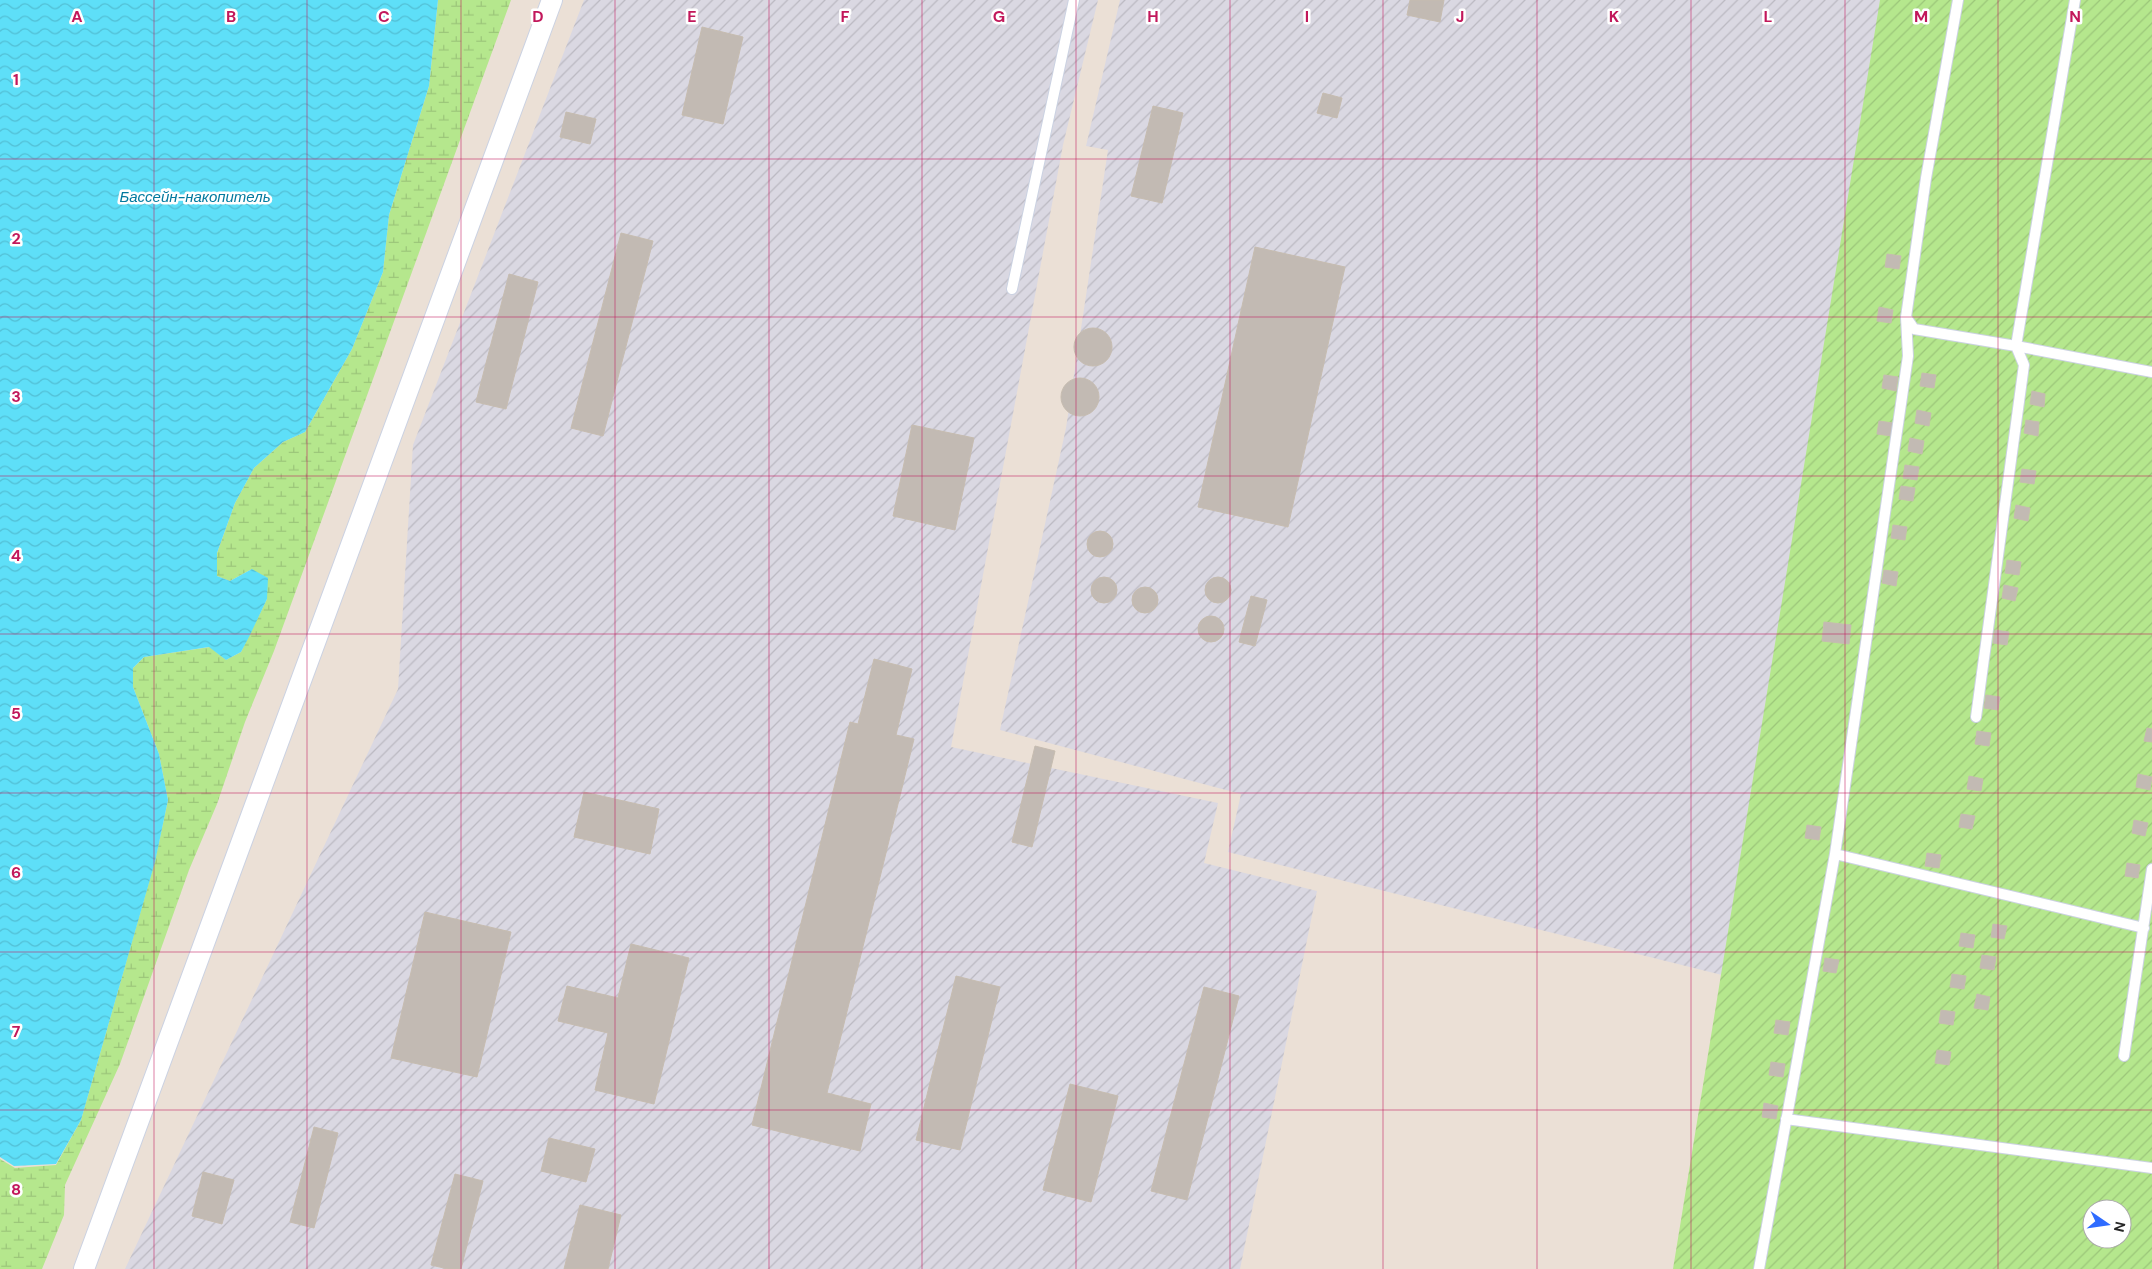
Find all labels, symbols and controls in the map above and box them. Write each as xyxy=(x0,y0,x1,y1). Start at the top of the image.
text: A xyxy=(71,6,83,27)
text: B xyxy=(226,6,236,27)
text: C xyxy=(378,6,390,27)
text: D xyxy=(532,6,544,27)
text: E xyxy=(687,6,697,27)
text: F xyxy=(841,6,850,27)
text: G xyxy=(993,6,1005,27)
text: H xyxy=(1147,6,1159,27)
text: I xyxy=(1305,6,1309,27)
text: J xyxy=(1456,6,1464,27)
text: K xyxy=(1609,6,1620,27)
text: L xyxy=(1764,6,1773,27)
text: M xyxy=(1914,6,1928,27)
text: N xyxy=(2069,6,2081,27)
text: 1 xyxy=(13,69,19,90)
water label: Бассейн-накопитель xyxy=(119,187,271,207)
text: 2 xyxy=(11,228,21,249)
text: 3 xyxy=(11,386,21,407)
text: 4 xyxy=(11,545,21,566)
text: 5 xyxy=(11,703,21,724)
text: 6 xyxy=(11,862,21,883)
text: 7 xyxy=(12,1021,21,1042)
text: 8 xyxy=(11,1179,21,1200)
north arrow xyxy=(2082,1199,2132,1249)
text: N xyxy=(2110,1220,2130,1234)

